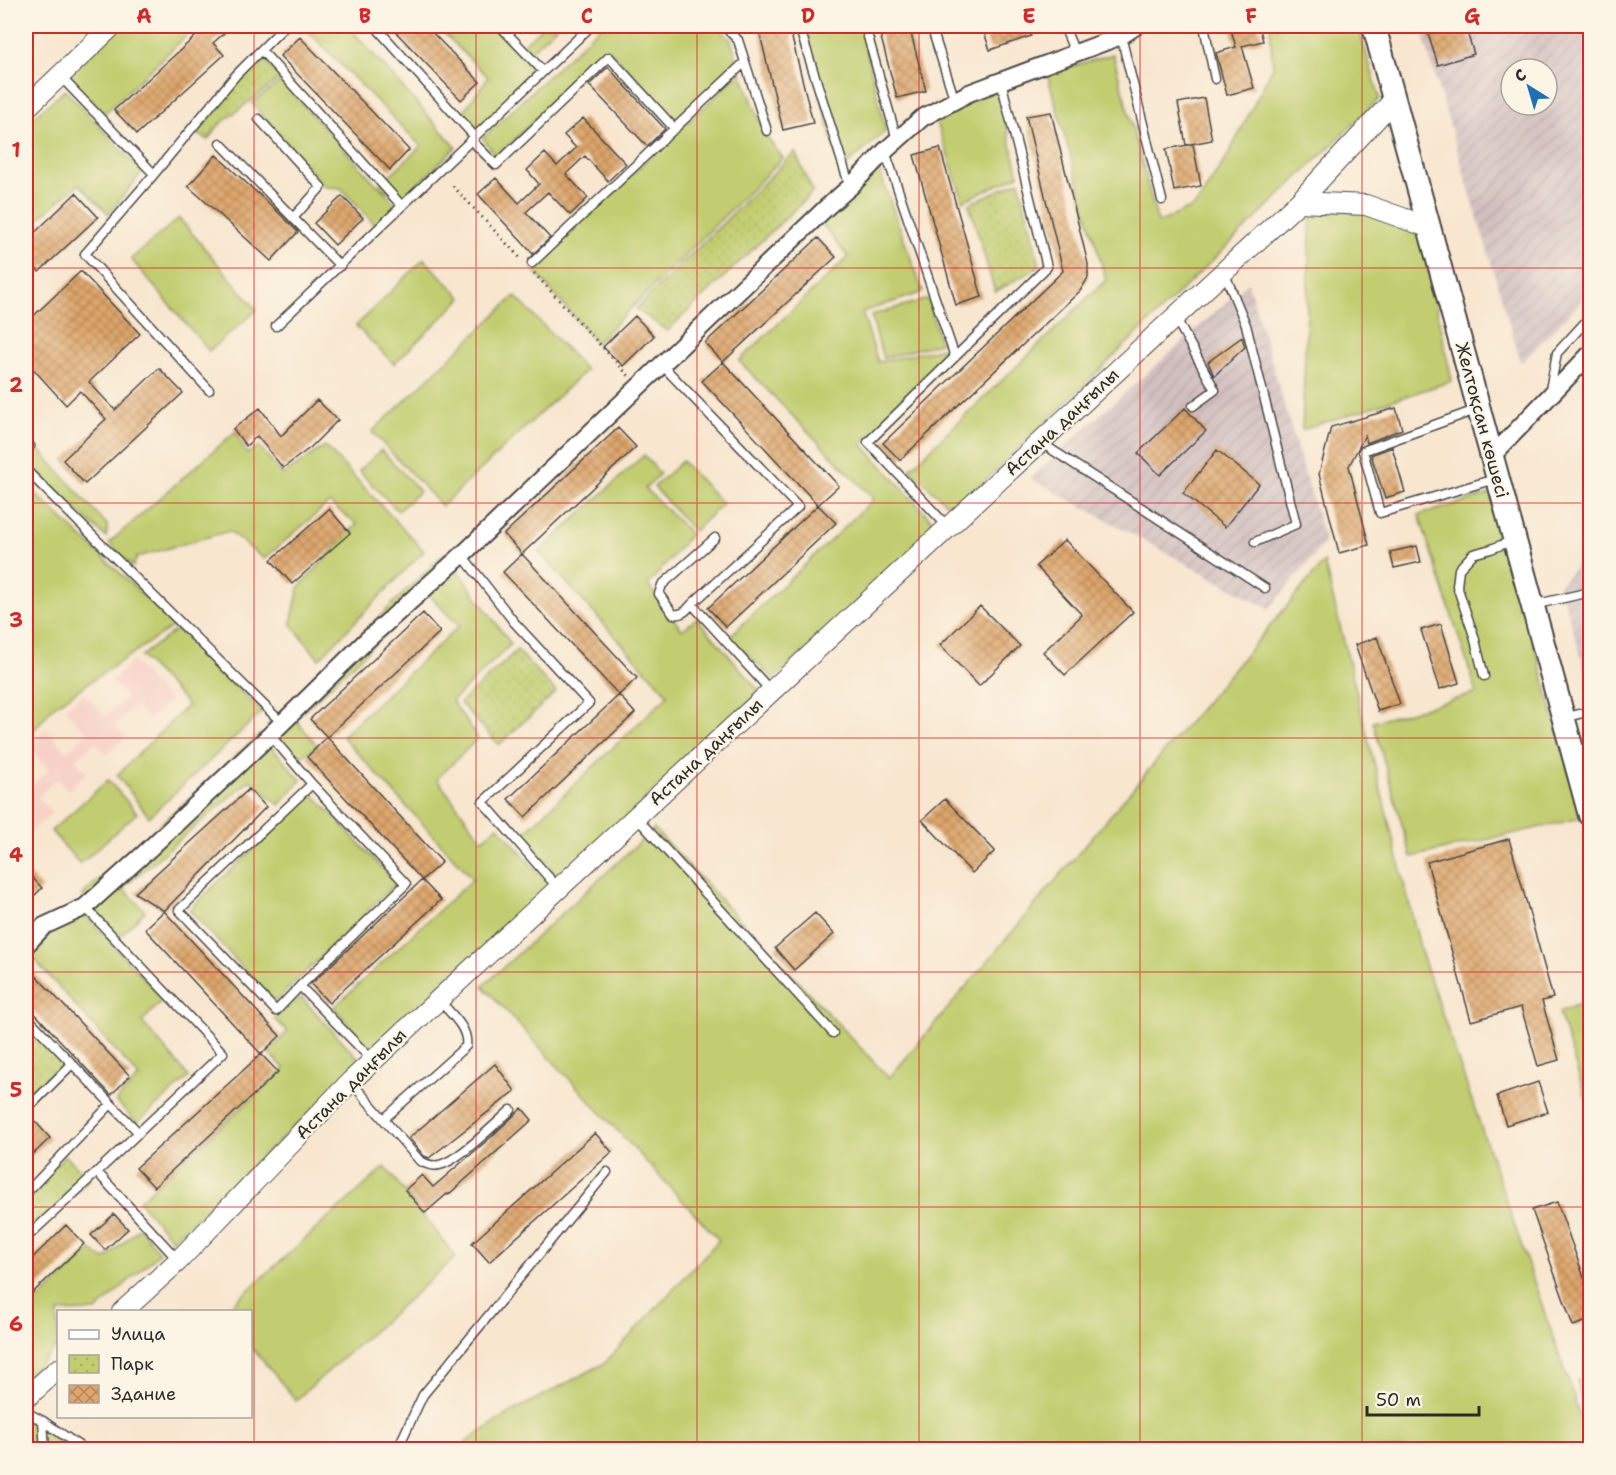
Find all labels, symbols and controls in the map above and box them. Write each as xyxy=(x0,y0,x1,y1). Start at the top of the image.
text: A xyxy=(136,3,152,29)
text: B xyxy=(359,3,371,29)
text: C xyxy=(581,3,593,29)
text: D xyxy=(801,3,815,29)
text: E xyxy=(1022,3,1036,29)
text: F xyxy=(1245,3,1257,29)
text: G xyxy=(1464,3,1480,29)
north arrow xyxy=(1499,57,1559,117)
text: С xyxy=(1510,64,1531,87)
text: 1 xyxy=(11,137,21,163)
street label: Желтоқсан көшесі xyxy=(1450,339,1514,501)
street label: Астана даңғылы xyxy=(1000,363,1124,481)
text: 2 xyxy=(9,372,23,398)
text: 3 xyxy=(9,607,23,633)
street label: Астана даңғылы xyxy=(644,693,768,811)
text: 4 xyxy=(9,842,23,868)
street label: Астана даңғылы xyxy=(290,1023,412,1145)
text: 5 xyxy=(10,1077,22,1103)
legend xyxy=(57,1310,252,1418)
text: 6 xyxy=(9,1311,23,1337)
text: Улица xyxy=(111,1322,165,1346)
text: Парк xyxy=(111,1352,154,1376)
scale bar xyxy=(1367,1379,1480,1417)
text: Здание xyxy=(111,1382,176,1406)
text: 50 m xyxy=(1376,1388,1421,1412)

